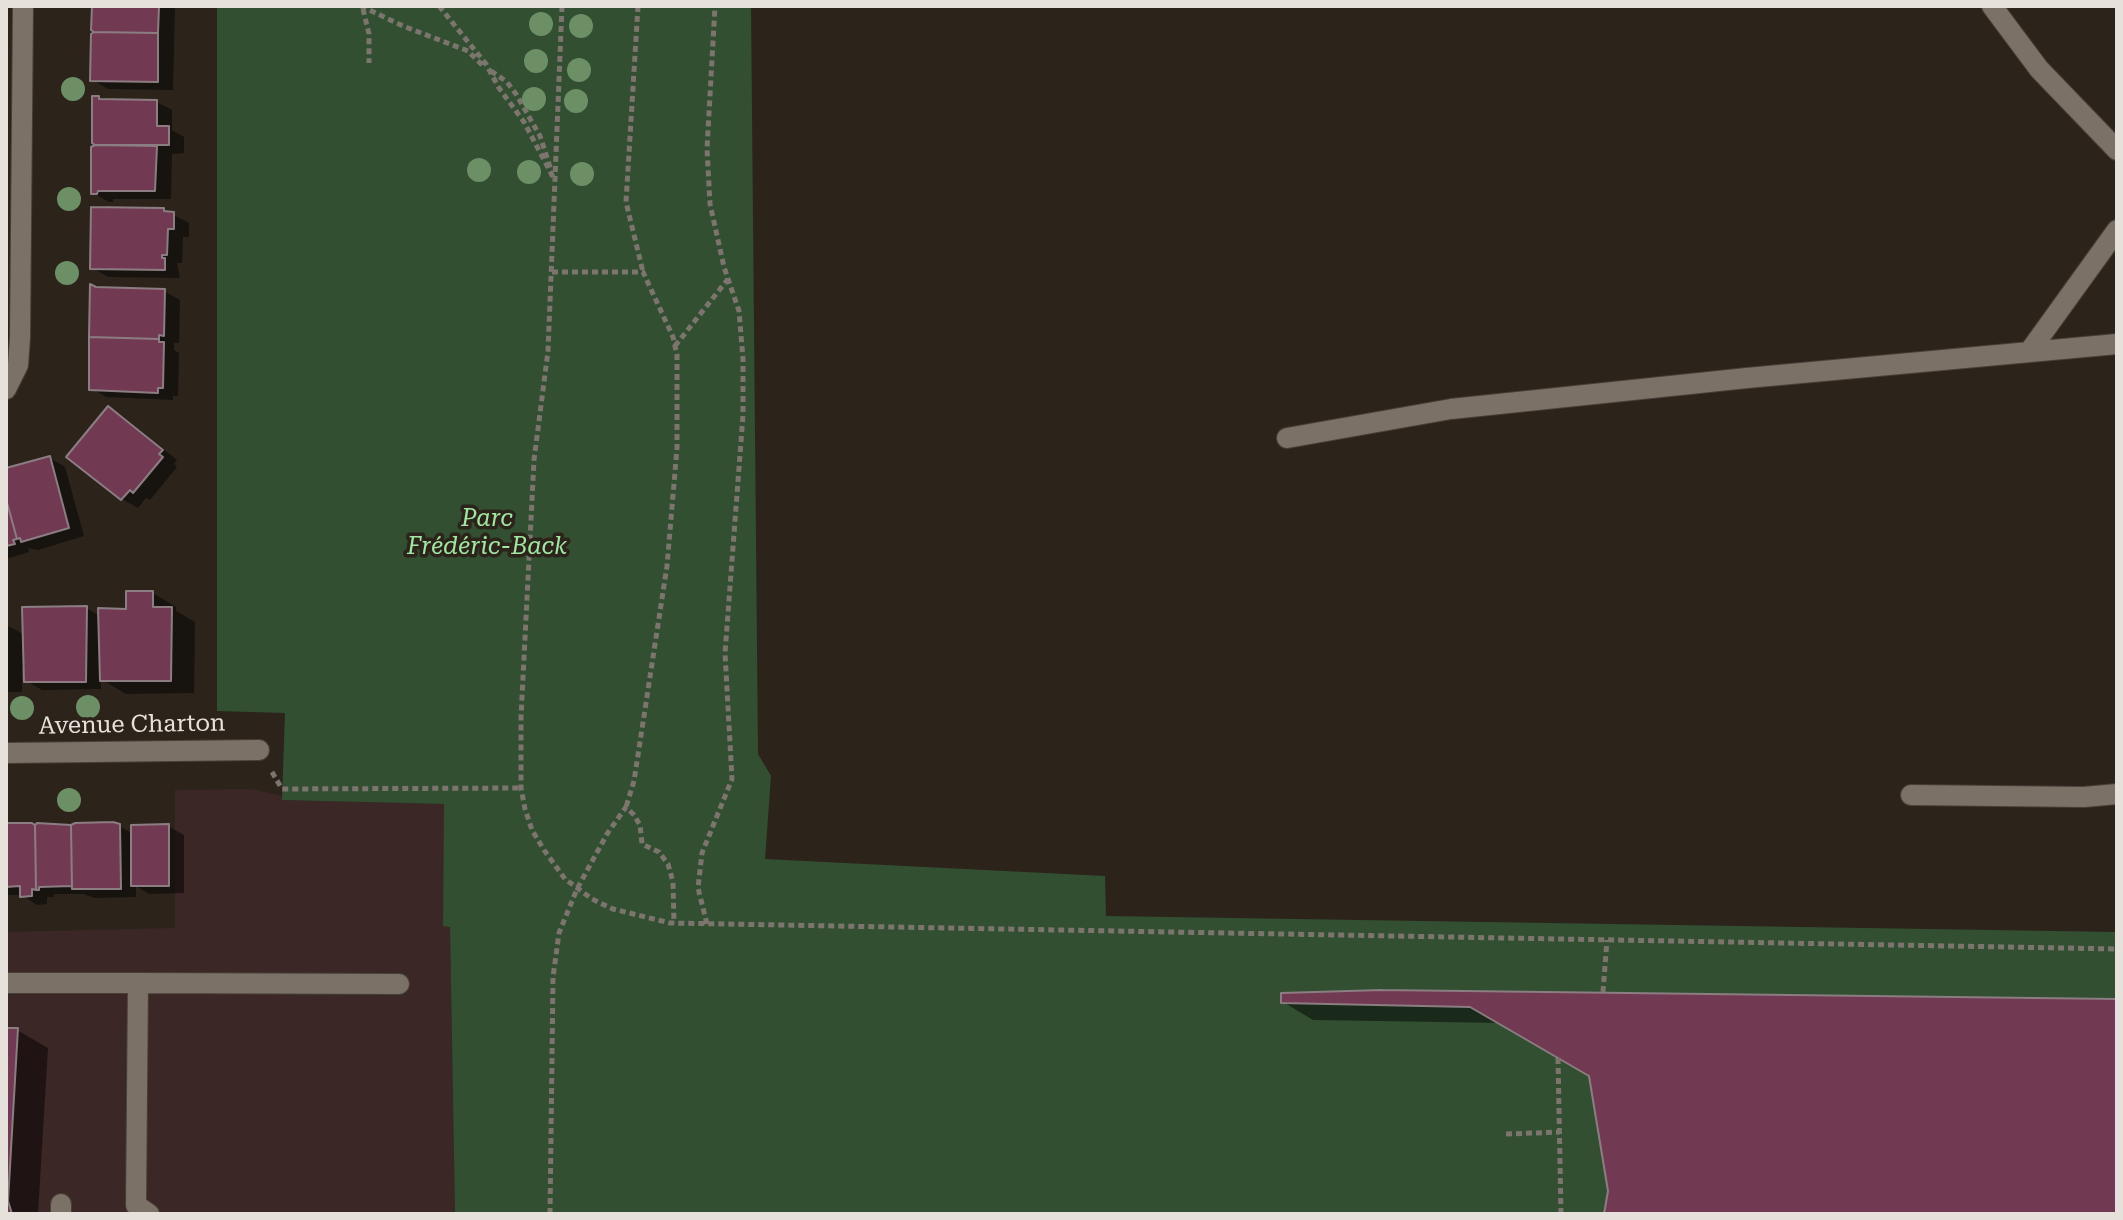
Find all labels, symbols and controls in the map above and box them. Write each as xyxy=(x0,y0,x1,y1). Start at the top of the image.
park label: Parc Frédéric-Back xyxy=(407,505,567,561)
street label: Avenue Charton xyxy=(38,709,226,741)

